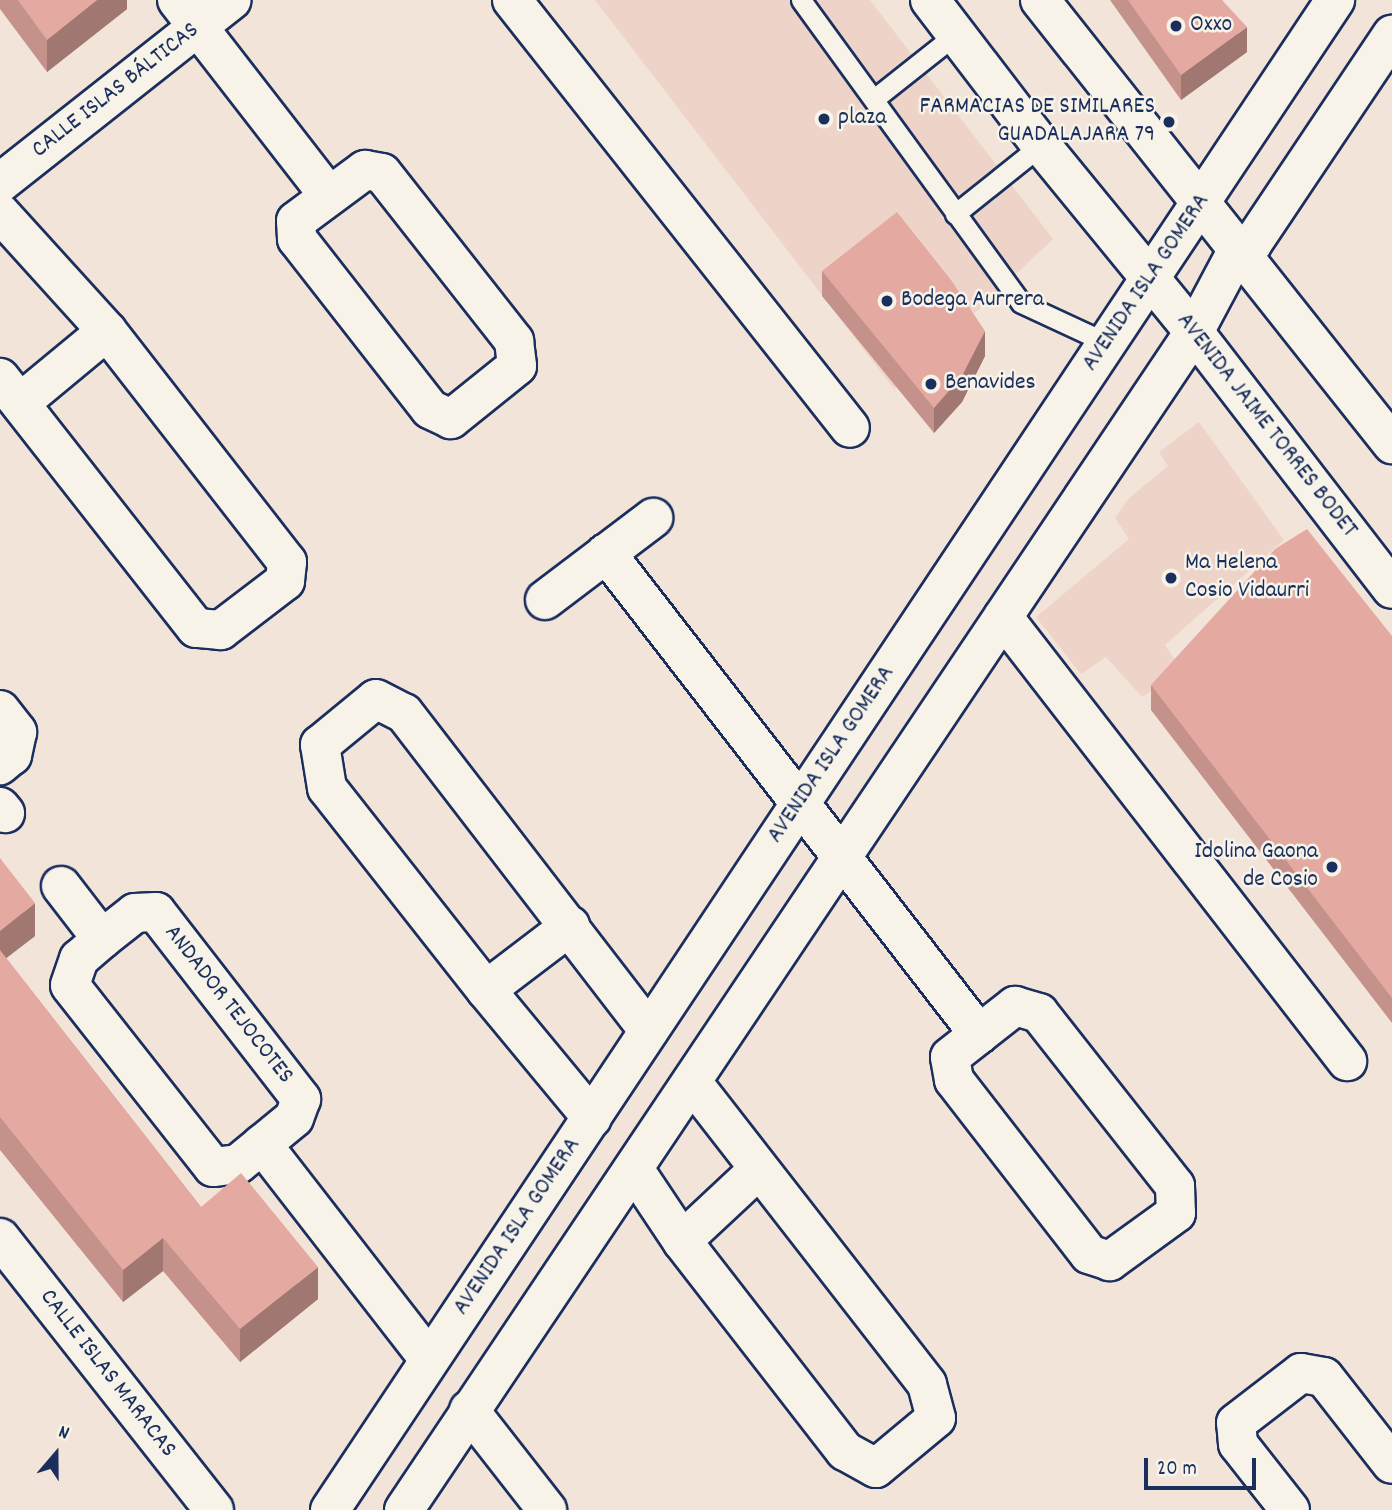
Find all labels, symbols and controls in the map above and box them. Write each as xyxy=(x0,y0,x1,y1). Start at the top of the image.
place label: Oxxo xyxy=(1190,12,1232,40)
street label: CALLE ISLAS BÁLTICAS xyxy=(27,17,205,165)
marker: Oxxo xyxy=(1168,18,1184,34)
place label: FARMACIAS DE SIMILARES GUADALAJARA 79 xyxy=(919,94,1155,150)
place label: plaza xyxy=(838,105,886,133)
marker: plaza xyxy=(816,111,832,127)
marker: FARMACIAS DE SIMILARES GUADALAJARA 79 xyxy=(1161,114,1177,130)
street label: AVENIDA ISLA GOMERA xyxy=(1077,189,1217,377)
place label: Bodega Aurrera xyxy=(901,287,1044,315)
marker: Bodega Aurrera xyxy=(879,293,895,309)
street label: AVENIDA JAIME TORRES BODET xyxy=(1169,308,1363,544)
place label: Benavides xyxy=(945,370,1036,398)
marker: Benavides xyxy=(923,376,939,392)
place label: Ma Helena Cosio Vidaurri xyxy=(1185,550,1309,606)
marker: Ma Helena Cosio Vidaurri xyxy=(1163,570,1179,586)
street label: AVENIDA ISLA GOMERA xyxy=(762,661,902,849)
place label: Idolina Gaona de Cosio xyxy=(1194,839,1318,895)
marker: Idolina Gaona de Cosio xyxy=(1324,859,1340,875)
street label: ANDADOR TEJOCOTES xyxy=(157,920,299,1090)
street label: AVENIDA ISLA GOMERA xyxy=(448,1133,588,1321)
street label: CALLE ISLAS MARACAS xyxy=(32,1284,182,1464)
north arrow xyxy=(21,1419,91,1489)
text: N xyxy=(54,1420,72,1448)
scale bar xyxy=(1147,1444,1259,1488)
text: 20 m xyxy=(1157,1455,1197,1485)

